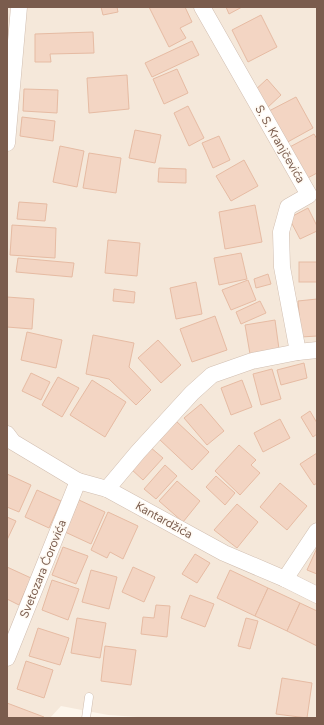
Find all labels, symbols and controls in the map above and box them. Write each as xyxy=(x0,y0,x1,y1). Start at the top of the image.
street label: S. S. Kranjčevića xyxy=(252,103,308,185)
street label: Kantardžića xyxy=(133,499,195,541)
street label: Svetozara Ćorovića xyxy=(17,518,69,620)

